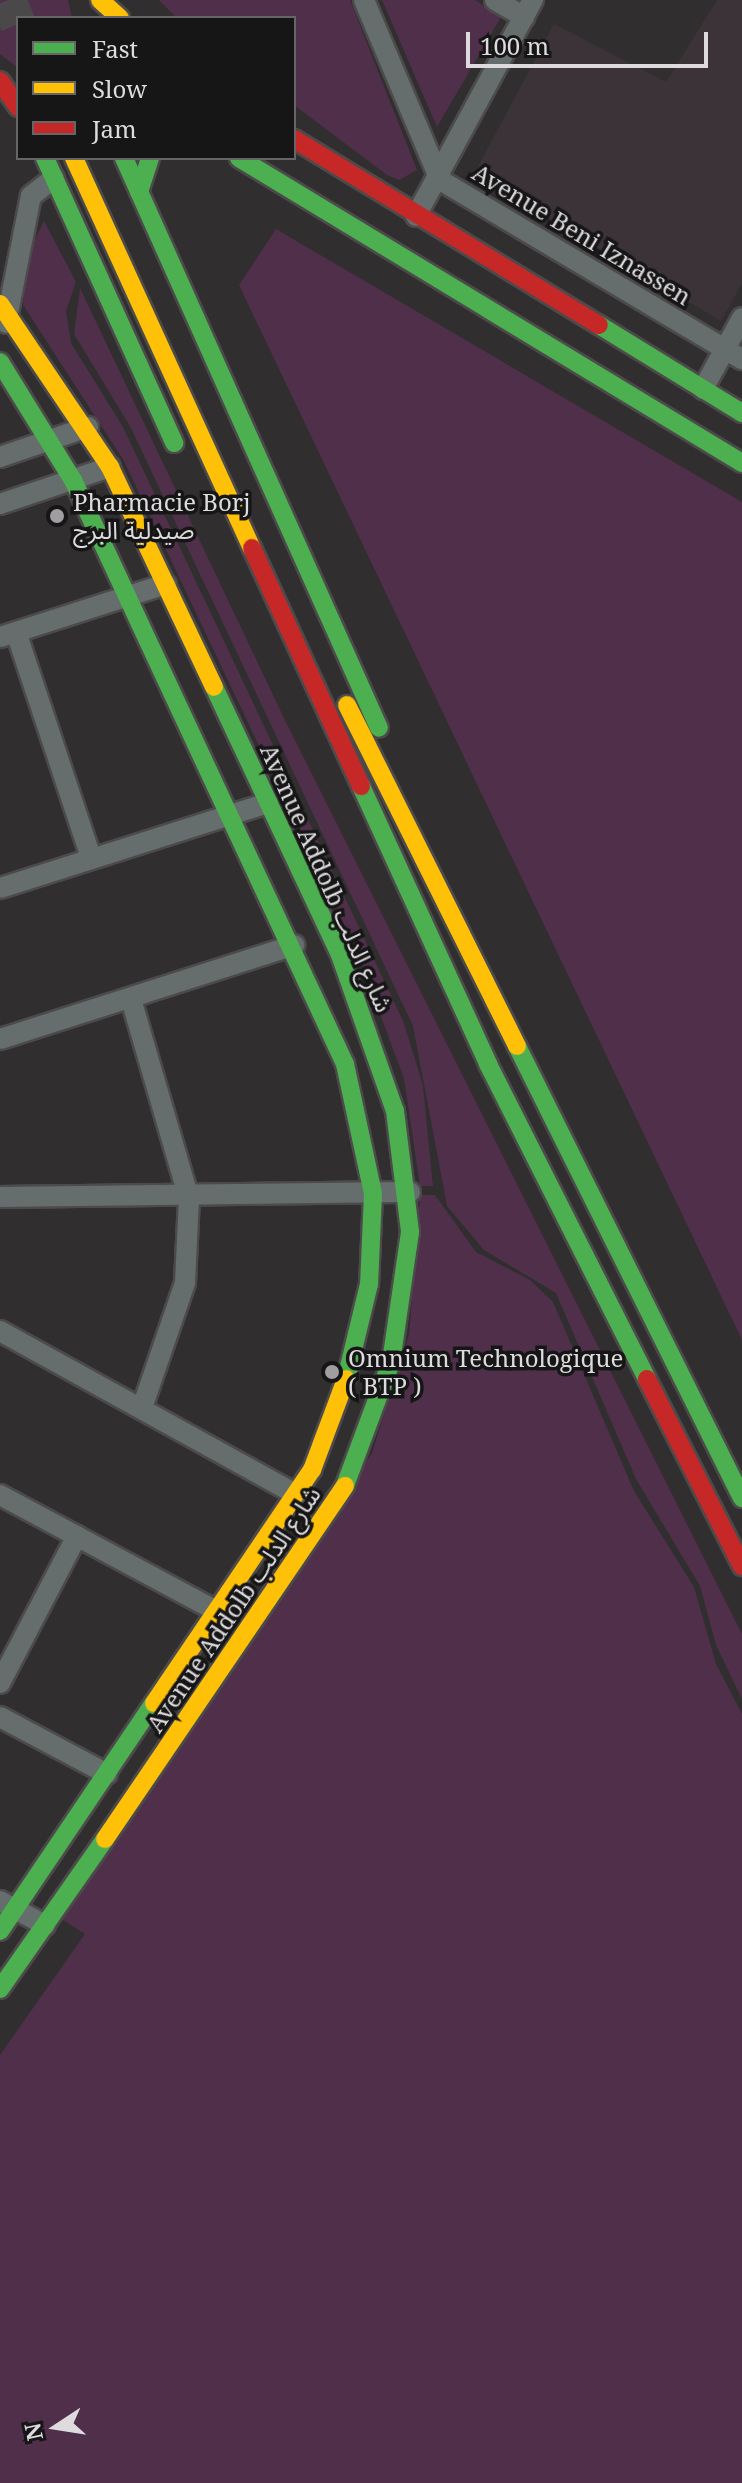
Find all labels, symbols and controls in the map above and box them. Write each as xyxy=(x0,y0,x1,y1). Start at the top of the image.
legend xyxy=(16,16,296,160)
scale bar xyxy=(470,16,712,66)
text: 100 m xyxy=(480,29,549,62)
text: Fast xyxy=(92,32,138,65)
text: Slow xyxy=(92,72,147,105)
text: Jam xyxy=(92,112,137,145)
street label: Avenue Beni Iznassen xyxy=(467,157,697,311)
place label: Pharmacie Borj صيدلية البرج xyxy=(73,488,250,544)
marker: Pharmacie Borj صيدلية البرج xyxy=(48,507,66,525)
street label: Avenue Addolb شارع الدلب xyxy=(255,739,399,1017)
place label: Omnium Technologique ( BTP ) xyxy=(348,1344,623,1400)
marker: Omnium Technologique ( BTP ) xyxy=(323,1363,341,1381)
street label: Avenue Addolb شارع الدلب xyxy=(140,1481,326,1737)
north arrow xyxy=(16,2387,96,2467)
text: N xyxy=(16,2420,49,2444)

